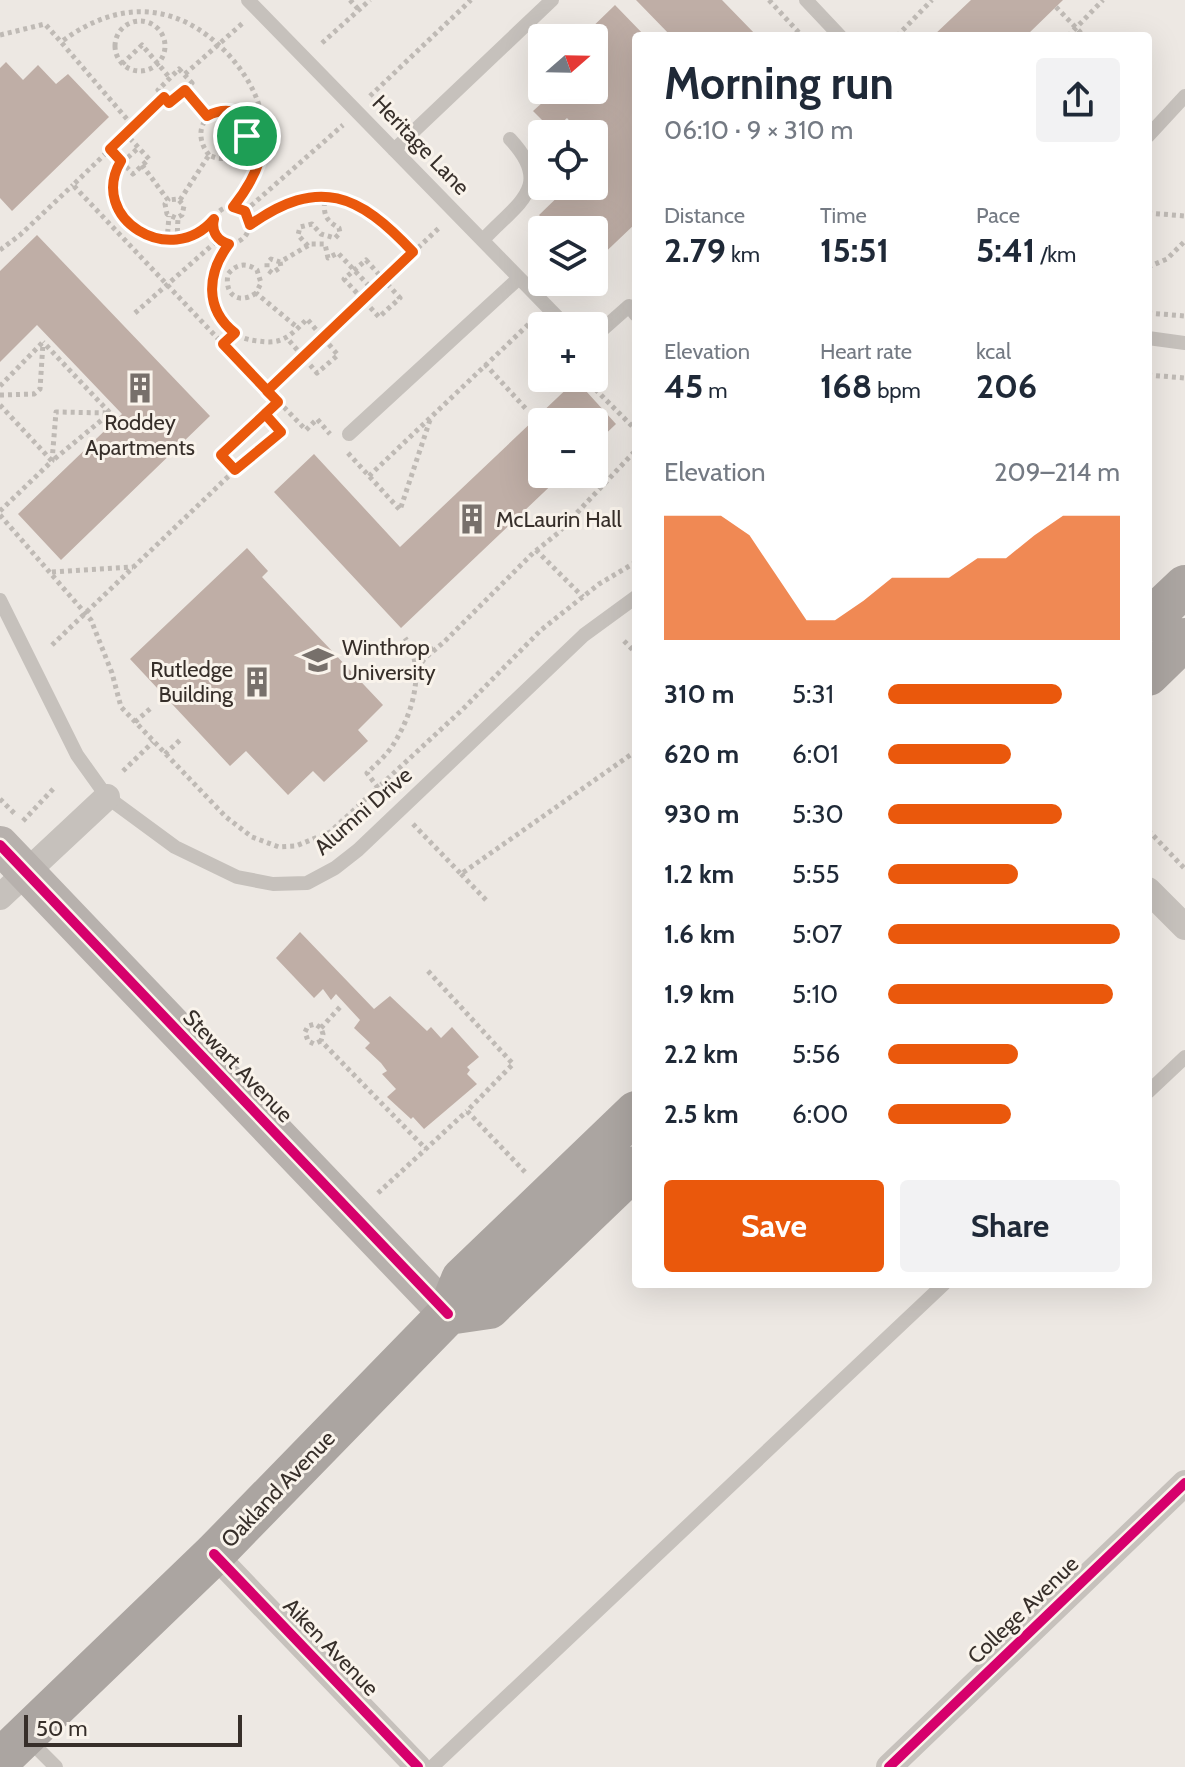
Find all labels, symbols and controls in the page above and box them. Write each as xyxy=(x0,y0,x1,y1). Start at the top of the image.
north arrow xyxy=(528,24,608,104)
map controls xyxy=(528,24,608,488)
text: Morning run xyxy=(664,57,894,110)
button: share xyxy=(1036,58,1120,142)
street label: Heritage Lane xyxy=(367,89,475,201)
pin xyxy=(213,102,281,170)
icon: arrive xyxy=(225,114,269,158)
text: 06:10 · 9 × 310 m xyxy=(664,114,853,146)
button: locate xyxy=(528,120,608,200)
text: Distance xyxy=(664,202,745,229)
text: Time xyxy=(820,202,867,229)
text: Pace xyxy=(976,202,1020,229)
button: layers xyxy=(528,216,608,296)
text: 2.79 xyxy=(664,229,726,271)
text: 15:51 xyxy=(820,229,889,271)
text: 5:41 xyxy=(976,229,1035,271)
text: km xyxy=(726,241,760,268)
text: /km xyxy=(1035,241,1076,268)
button: + xyxy=(528,312,608,392)
text: Elevation xyxy=(664,338,750,365)
text: Heart rate xyxy=(820,338,912,365)
text: kcal xyxy=(976,338,1011,365)
text: 45 xyxy=(664,365,703,407)
text: 168 xyxy=(820,365,872,407)
text: 206 xyxy=(976,365,1037,407)
building icon: Roddey Apartments xyxy=(123,371,157,405)
text: m xyxy=(703,377,728,404)
text: bpm xyxy=(872,377,921,404)
button: − xyxy=(528,408,608,488)
place label: Roddey Apartments xyxy=(85,409,195,461)
text: Elevation xyxy=(664,456,766,488)
text: 209–214 m xyxy=(994,456,1120,488)
building icon: McLaurin Hall xyxy=(455,502,489,536)
place label: McLaurin Hall xyxy=(496,506,622,533)
place label: Winthrop University xyxy=(342,634,436,686)
school or university icon: Winthrop University xyxy=(301,643,335,677)
place label: Rutledge Building xyxy=(150,656,234,708)
building icon: Rutledge Building xyxy=(240,665,274,699)
text: 310 m xyxy=(664,678,734,710)
text: 5:31 xyxy=(792,678,834,710)
text: 620 m xyxy=(664,738,739,770)
text: 6:01 xyxy=(792,738,839,770)
street label: Alumni Drive xyxy=(309,761,417,861)
text: 930 m xyxy=(664,798,739,830)
text: 5:30 xyxy=(792,798,844,830)
text: 1.2 km xyxy=(664,858,734,890)
text: 5:55 xyxy=(792,858,840,890)
text: 1.6 km xyxy=(664,918,735,950)
text: 5:07 xyxy=(792,918,842,950)
text: 1.9 km xyxy=(664,978,735,1010)
text: 5:10 xyxy=(792,978,838,1010)
street label: Stewart Avenue xyxy=(177,1004,299,1128)
text: 2.2 km xyxy=(664,1038,738,1070)
text: 5:56 xyxy=(792,1038,840,1070)
text: 2.5 km xyxy=(664,1098,739,1130)
text: 6:00 xyxy=(792,1098,848,1130)
button: Save xyxy=(664,1180,884,1272)
button: Share xyxy=(900,1180,1120,1272)
street label: Oakland Avenue xyxy=(215,1425,341,1553)
street label: College Avenue xyxy=(962,1550,1084,1670)
street label: Aiken Avenue xyxy=(278,1592,384,1702)
scale bar xyxy=(24,1711,242,1747)
text: 50 m xyxy=(36,1715,88,1742)

